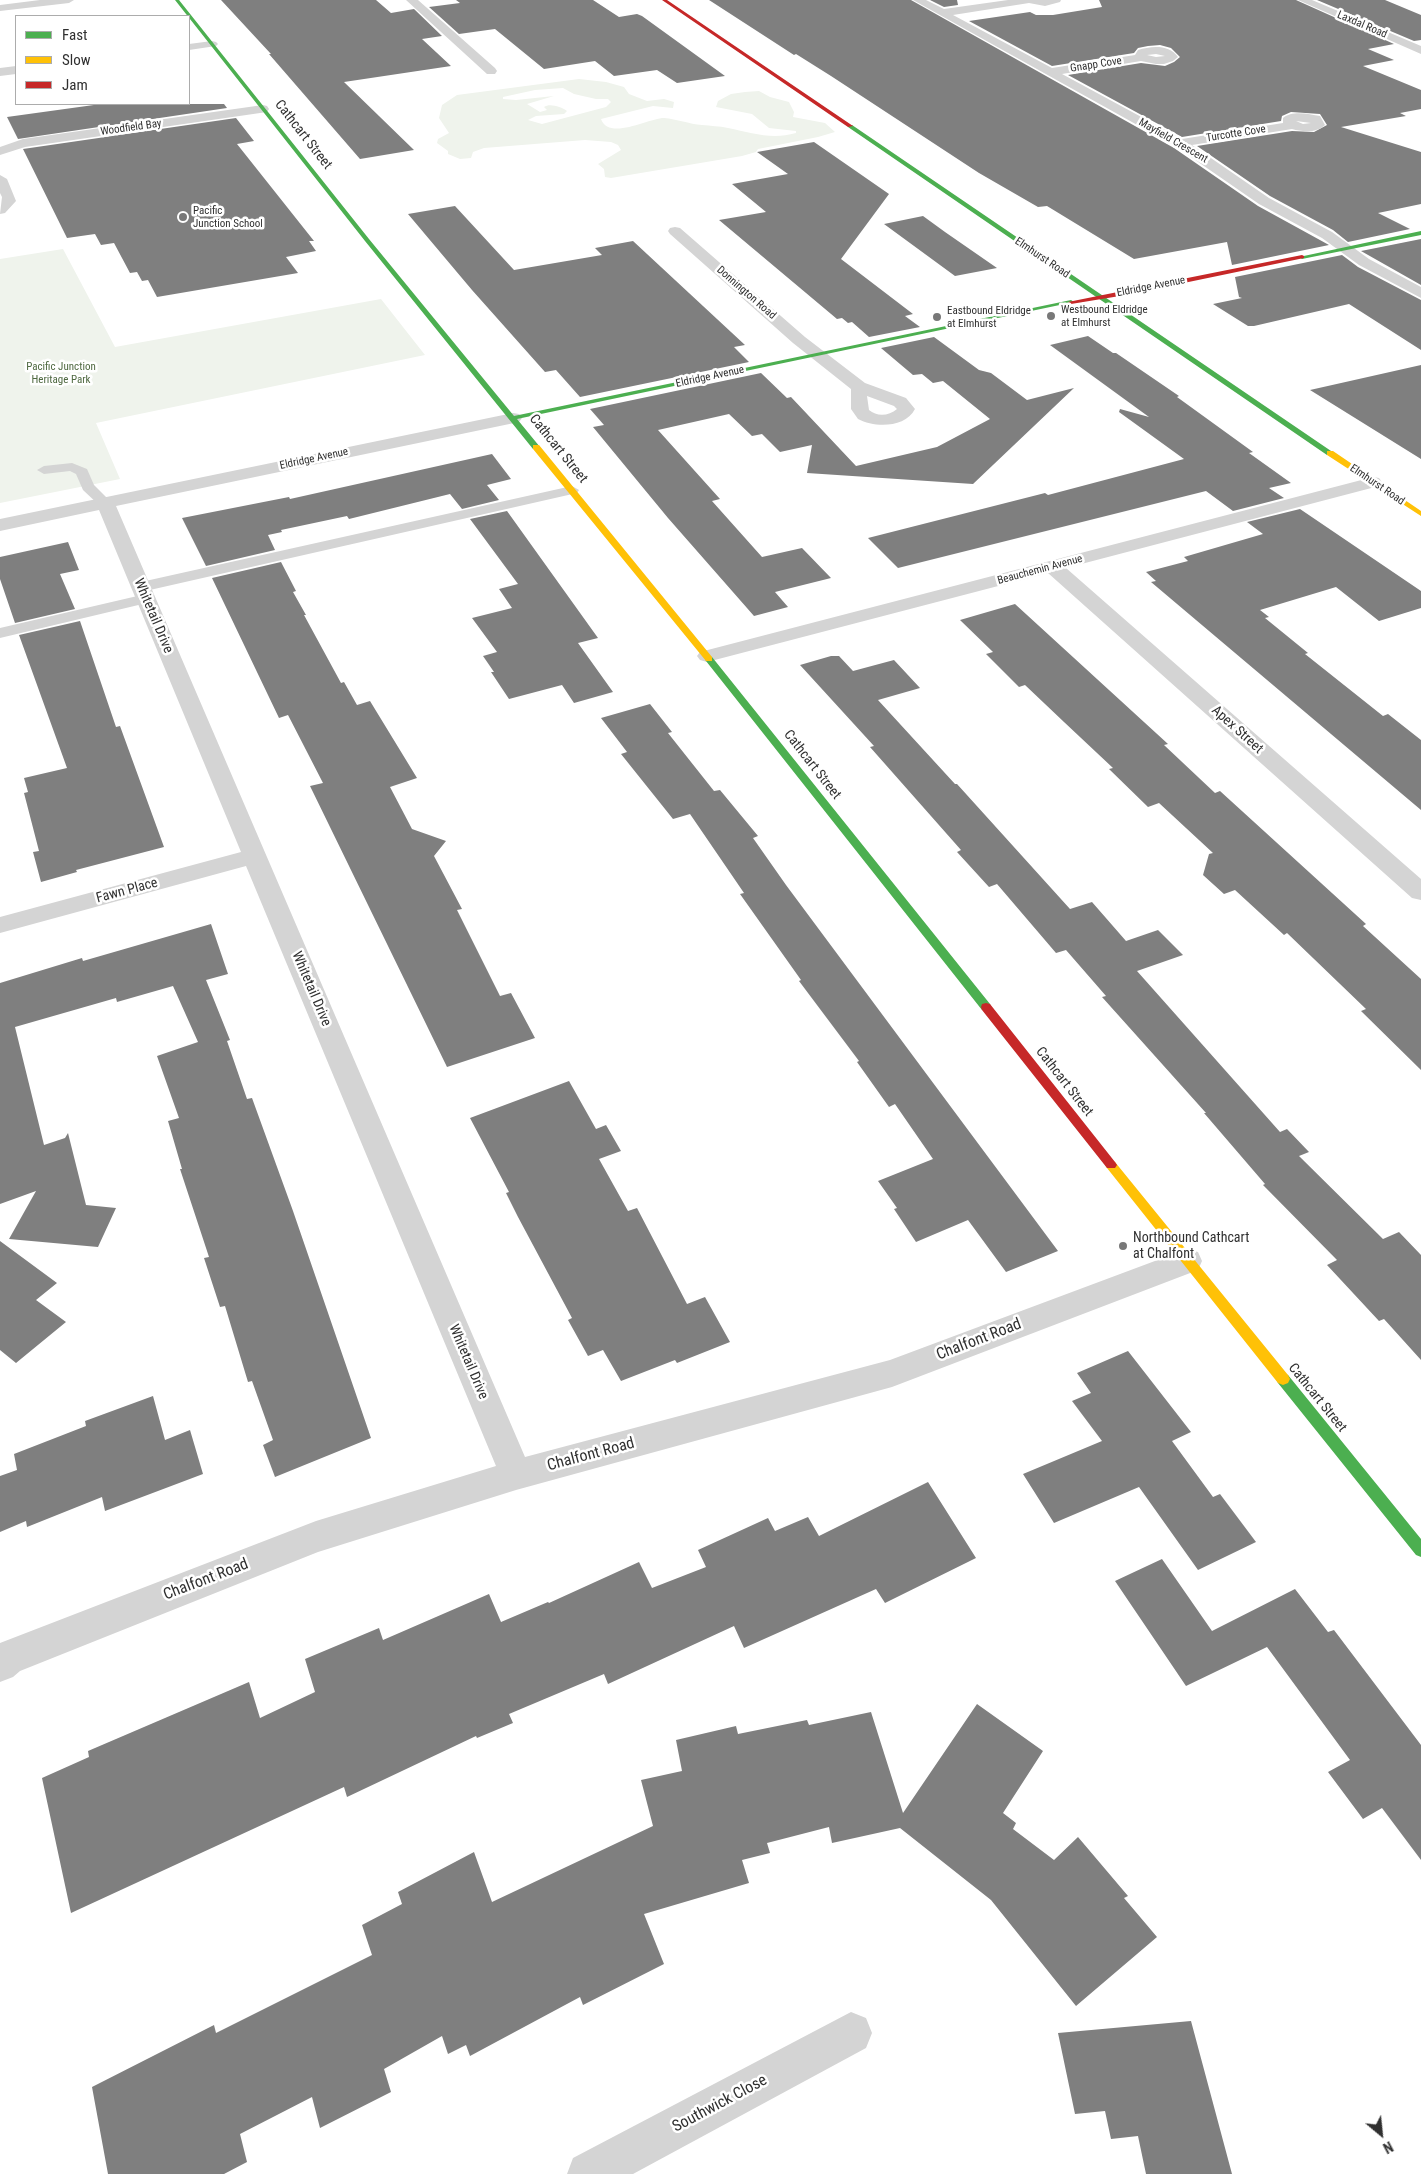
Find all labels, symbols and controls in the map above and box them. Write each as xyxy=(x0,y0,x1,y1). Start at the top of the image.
street label: Laxdal Road xyxy=(1335,9,1389,41)
legend xyxy=(15,15,190,105)
text: Fast xyxy=(62,26,87,44)
text: Slow xyxy=(62,51,91,69)
street label: Gnapp Cove xyxy=(1069,54,1123,76)
text: Jam xyxy=(62,76,88,94)
street label: Cathcart Street xyxy=(271,97,335,173)
street label: Mayfield Crescent xyxy=(1136,116,1210,166)
street label: Woodfield Bay xyxy=(100,117,162,139)
street label: Turcotte Cove xyxy=(1205,123,1267,145)
place label: Pacific Junction School xyxy=(193,204,263,230)
marker: Pacific Junction School xyxy=(177,211,189,223)
street label: Elmhurst Road xyxy=(1012,235,1072,281)
street label: Donnington Road xyxy=(714,264,778,322)
street label: Eldridge Avenue xyxy=(1116,274,1186,300)
place label: Westbound Eldridge at Elmhurst xyxy=(1061,303,1148,329)
place label: Eastbound Eldridge at Elmhurst xyxy=(947,304,1031,330)
marker: Westbound Eldridge at Elmhurst xyxy=(1045,310,1057,322)
marker: Eastbound Eldridge at Elmhurst xyxy=(931,311,943,323)
park label: Pacific Junction Heritage Park xyxy=(26,360,96,386)
street label: Eldridge Avenue xyxy=(675,363,745,391)
street label: Cathcart Street xyxy=(525,411,591,487)
street label: Eldridge Avenue xyxy=(279,445,349,473)
street label: Elmhurst Road xyxy=(1347,462,1407,508)
street label: Beauchemin Avenue xyxy=(996,552,1084,588)
street label: Whitetail Drive xyxy=(130,576,176,656)
street label: Apex Street xyxy=(1208,702,1266,758)
street label: Cathcart Street xyxy=(780,727,844,803)
street label: Fawn Place xyxy=(94,875,160,907)
street label: Whitetail Drive xyxy=(288,949,334,1029)
street label: Cathcart Street xyxy=(1032,1044,1096,1120)
place label: Northbound Cathcart at Chalfont xyxy=(1133,1230,1249,1262)
marker: Northbound Cathcart at Chalfont xyxy=(1117,1240,1129,1252)
street label: Chalfont Road xyxy=(934,1315,1024,1365)
street label: Whitetail Drive xyxy=(445,1322,491,1402)
street label: Cathcart Street xyxy=(1284,1360,1350,1436)
street label: Chalfont Road xyxy=(545,1434,637,1476)
street label: Chalfont Road xyxy=(161,1555,251,1605)
street label: Southwick Close xyxy=(669,2071,771,2137)
north arrow xyxy=(1356,2109,1406,2159)
text: N xyxy=(1381,2138,1396,2156)

